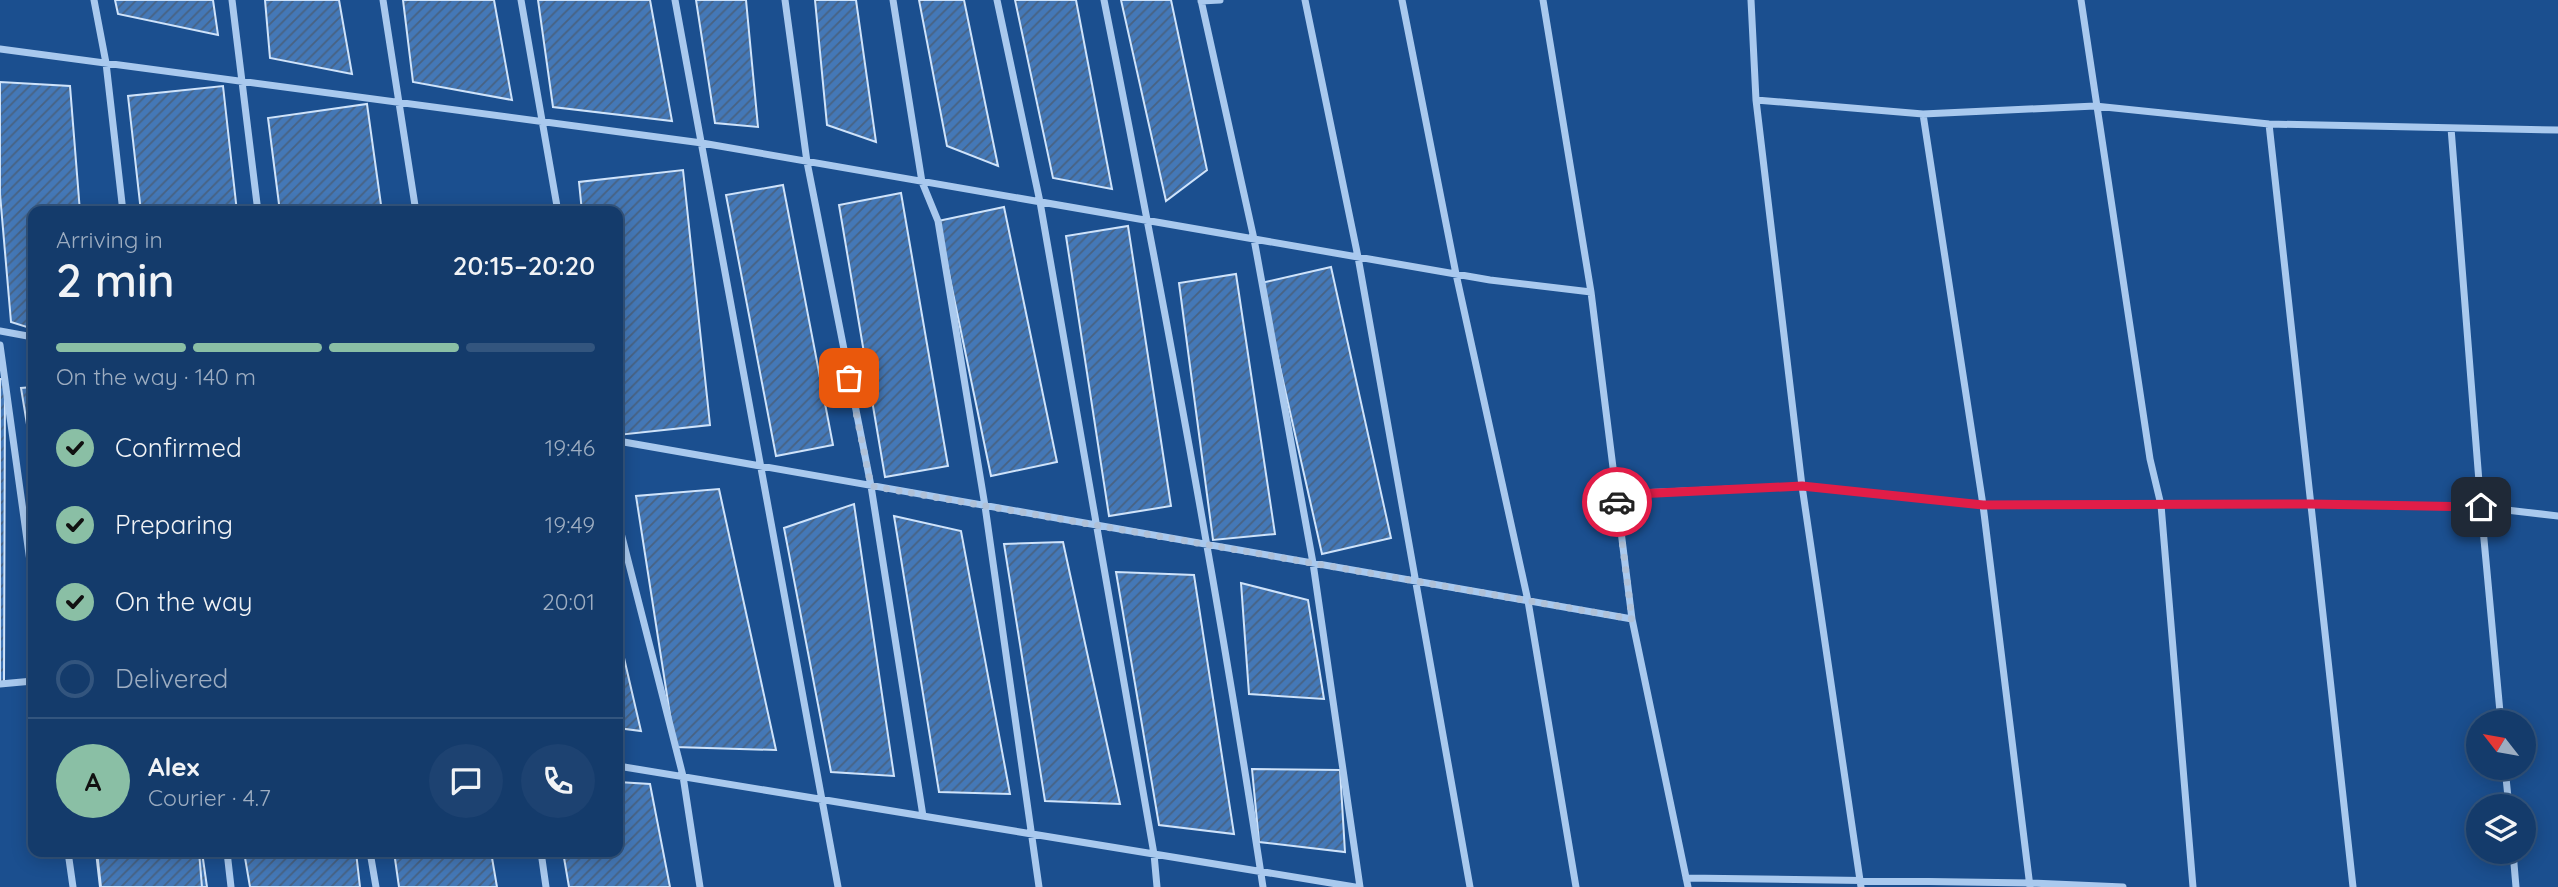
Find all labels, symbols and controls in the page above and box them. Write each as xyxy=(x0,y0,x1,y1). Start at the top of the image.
text: Arriving in xyxy=(56,225,163,254)
text: 20:15–20:20 xyxy=(453,249,595,282)
text: 2 min xyxy=(56,251,175,309)
pin xyxy=(819,348,879,408)
icon: bag xyxy=(830,359,868,397)
text: On the way · 140 m xyxy=(56,362,256,391)
icon: check xyxy=(56,429,94,467)
text: Confirmed xyxy=(115,431,242,464)
text: 19:46 xyxy=(545,433,595,462)
courier xyxy=(1582,467,1652,537)
pin xyxy=(2451,477,2511,537)
icon: car xyxy=(1598,483,1636,521)
icon: home xyxy=(2462,488,2500,526)
icon: check xyxy=(56,506,94,544)
text: Preparing xyxy=(115,508,233,541)
text: 19:49 xyxy=(545,510,595,539)
icon: check xyxy=(56,583,94,621)
text: On the way xyxy=(115,585,253,618)
text: 20:01 xyxy=(542,587,595,616)
text: Delivered xyxy=(115,662,228,695)
north arrow xyxy=(2466,710,2536,780)
map controls xyxy=(2466,710,2536,864)
button: chat xyxy=(429,744,503,818)
button: phone xyxy=(521,744,595,818)
text: Alex xyxy=(148,750,199,783)
text: A xyxy=(85,765,101,798)
text: Courier · 4.7 xyxy=(148,783,271,812)
button: layers xyxy=(2466,794,2536,864)

